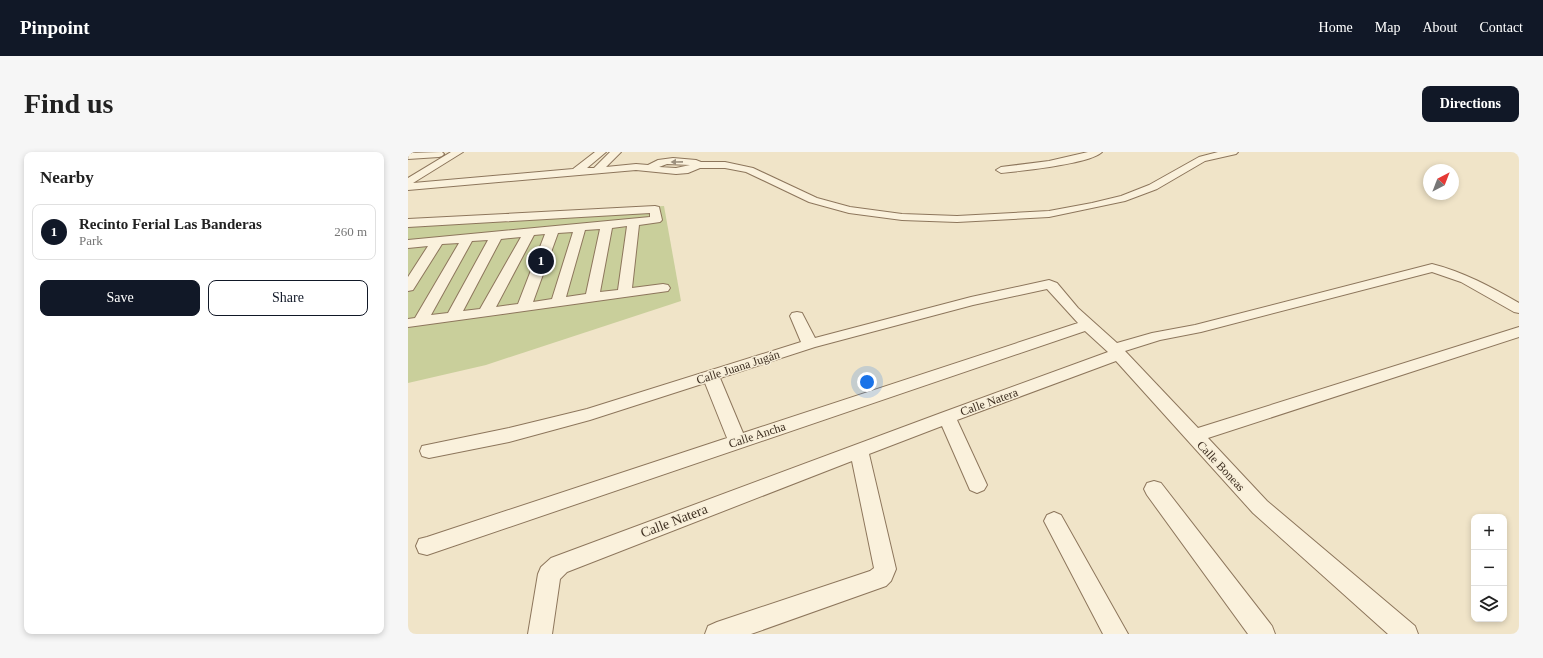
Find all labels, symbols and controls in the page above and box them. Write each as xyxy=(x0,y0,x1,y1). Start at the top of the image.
text: Pinpoint xyxy=(20,17,90,38)
text: Home xyxy=(1319,20,1353,35)
text: Map xyxy=(1375,20,1400,35)
text: About xyxy=(1422,20,1457,35)
text: Contact xyxy=(1479,20,1523,35)
button: Directions xyxy=(1422,86,1519,122)
text: Find us xyxy=(24,88,114,119)
one-way arrow xyxy=(670,159,683,165)
north arrow xyxy=(1423,164,1459,200)
text: Nearby xyxy=(40,168,94,187)
text: Recinto Ferial Las Banderas xyxy=(79,216,262,232)
text: 1 xyxy=(51,224,57,239)
text: 260 m xyxy=(334,224,367,239)
text: Park xyxy=(79,233,103,248)
pin: 1 xyxy=(528,246,554,276)
button: Save xyxy=(40,280,200,316)
button: Share xyxy=(208,280,368,316)
street label: Calle Juana Jugán xyxy=(695,347,781,387)
your location xyxy=(857,372,877,392)
street label: Calle Natera xyxy=(958,385,1020,419)
street label: Calle Ancha xyxy=(727,419,788,451)
street label: Calle Boneas xyxy=(1194,438,1248,494)
street label: Calle Natera xyxy=(638,501,710,541)
map controls xyxy=(1471,514,1507,622)
button: + xyxy=(1471,514,1507,550)
button: − xyxy=(1471,550,1507,586)
button: layers xyxy=(1471,586,1507,622)

